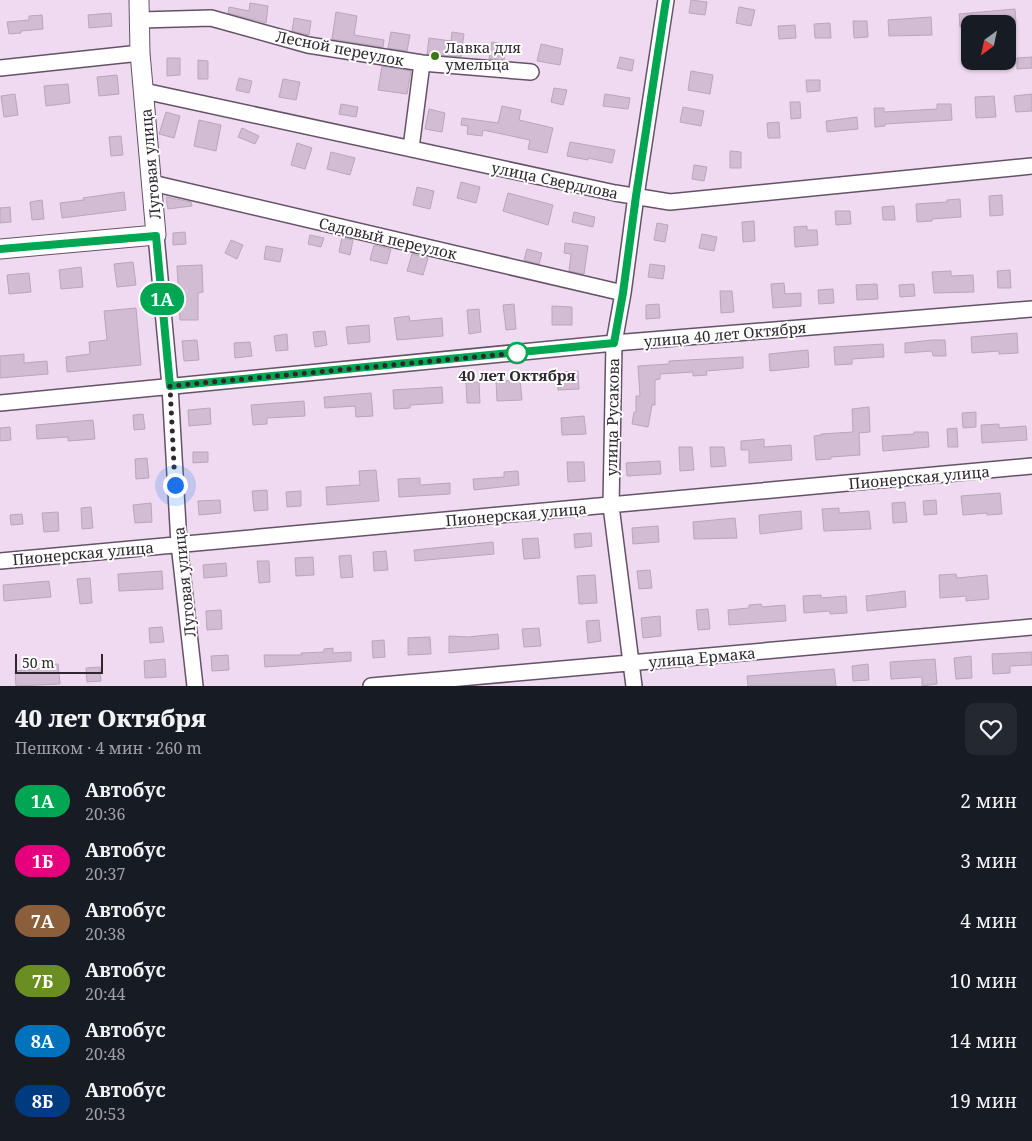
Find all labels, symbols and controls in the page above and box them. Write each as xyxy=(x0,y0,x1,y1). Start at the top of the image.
north arrow xyxy=(961,15,1016,70)
map controls xyxy=(961,15,1016,70)
street label: Лесной переулок xyxy=(274,26,406,70)
place label: Лавка для умельца xyxy=(445,37,521,74)
marker: Лавка для умельца xyxy=(429,50,441,62)
street label: Луговая улица xyxy=(135,108,165,220)
street label: улица Свердлова xyxy=(490,157,620,203)
street label: Садовый переулок xyxy=(317,212,459,264)
line badge: 1А xyxy=(140,283,184,315)
text: 1А xyxy=(150,287,174,311)
street label: улица 40 лет Октября xyxy=(643,317,807,351)
marker: 40 лет Октября xyxy=(506,342,528,364)
street label: улица Русакова xyxy=(601,358,623,476)
place label: 40 лет Октября xyxy=(458,365,576,385)
street label: Пионерская улица xyxy=(847,461,991,493)
your location xyxy=(163,473,188,498)
street label: Пионерская улица xyxy=(444,498,588,530)
street label: Луговая улица xyxy=(168,526,200,638)
street label: Пионерская улица xyxy=(11,537,155,569)
street label: улица Ермака xyxy=(648,642,756,672)
scale bar xyxy=(15,651,102,674)
text: 50 m xyxy=(22,653,55,672)
text: 40 лет Октября xyxy=(15,701,206,734)
button: heart xyxy=(965,703,1017,755)
text: Пешком · 4 мин · 260 m xyxy=(15,737,202,759)
text: Автобус xyxy=(85,777,166,803)
text: 2 мин xyxy=(960,788,1017,814)
text: 1А xyxy=(31,789,54,813)
text: 20:36 xyxy=(85,803,125,825)
text: Автобус xyxy=(85,837,166,863)
text: 3 мин xyxy=(960,848,1017,874)
text: 1Б xyxy=(32,849,53,873)
text: 20:37 xyxy=(85,863,125,885)
text: Автобус xyxy=(85,897,166,923)
text: 4 мин xyxy=(960,908,1017,934)
text: 7А xyxy=(31,909,54,933)
text: 20:38 xyxy=(85,923,125,945)
text: Автобус xyxy=(85,957,166,983)
text: 10 мин xyxy=(950,968,1017,994)
text: 7Б xyxy=(32,969,53,993)
text: 20:44 xyxy=(85,983,125,1005)
text: Автобус xyxy=(85,1017,166,1043)
text: 14 мин xyxy=(950,1028,1017,1054)
text: 8А xyxy=(31,1029,54,1053)
text: 20:48 xyxy=(85,1043,125,1065)
text: Автобус xyxy=(85,1077,166,1103)
text: 19 мин xyxy=(950,1088,1017,1114)
text: 8Б xyxy=(32,1089,53,1113)
text: 20:53 xyxy=(85,1103,125,1125)

